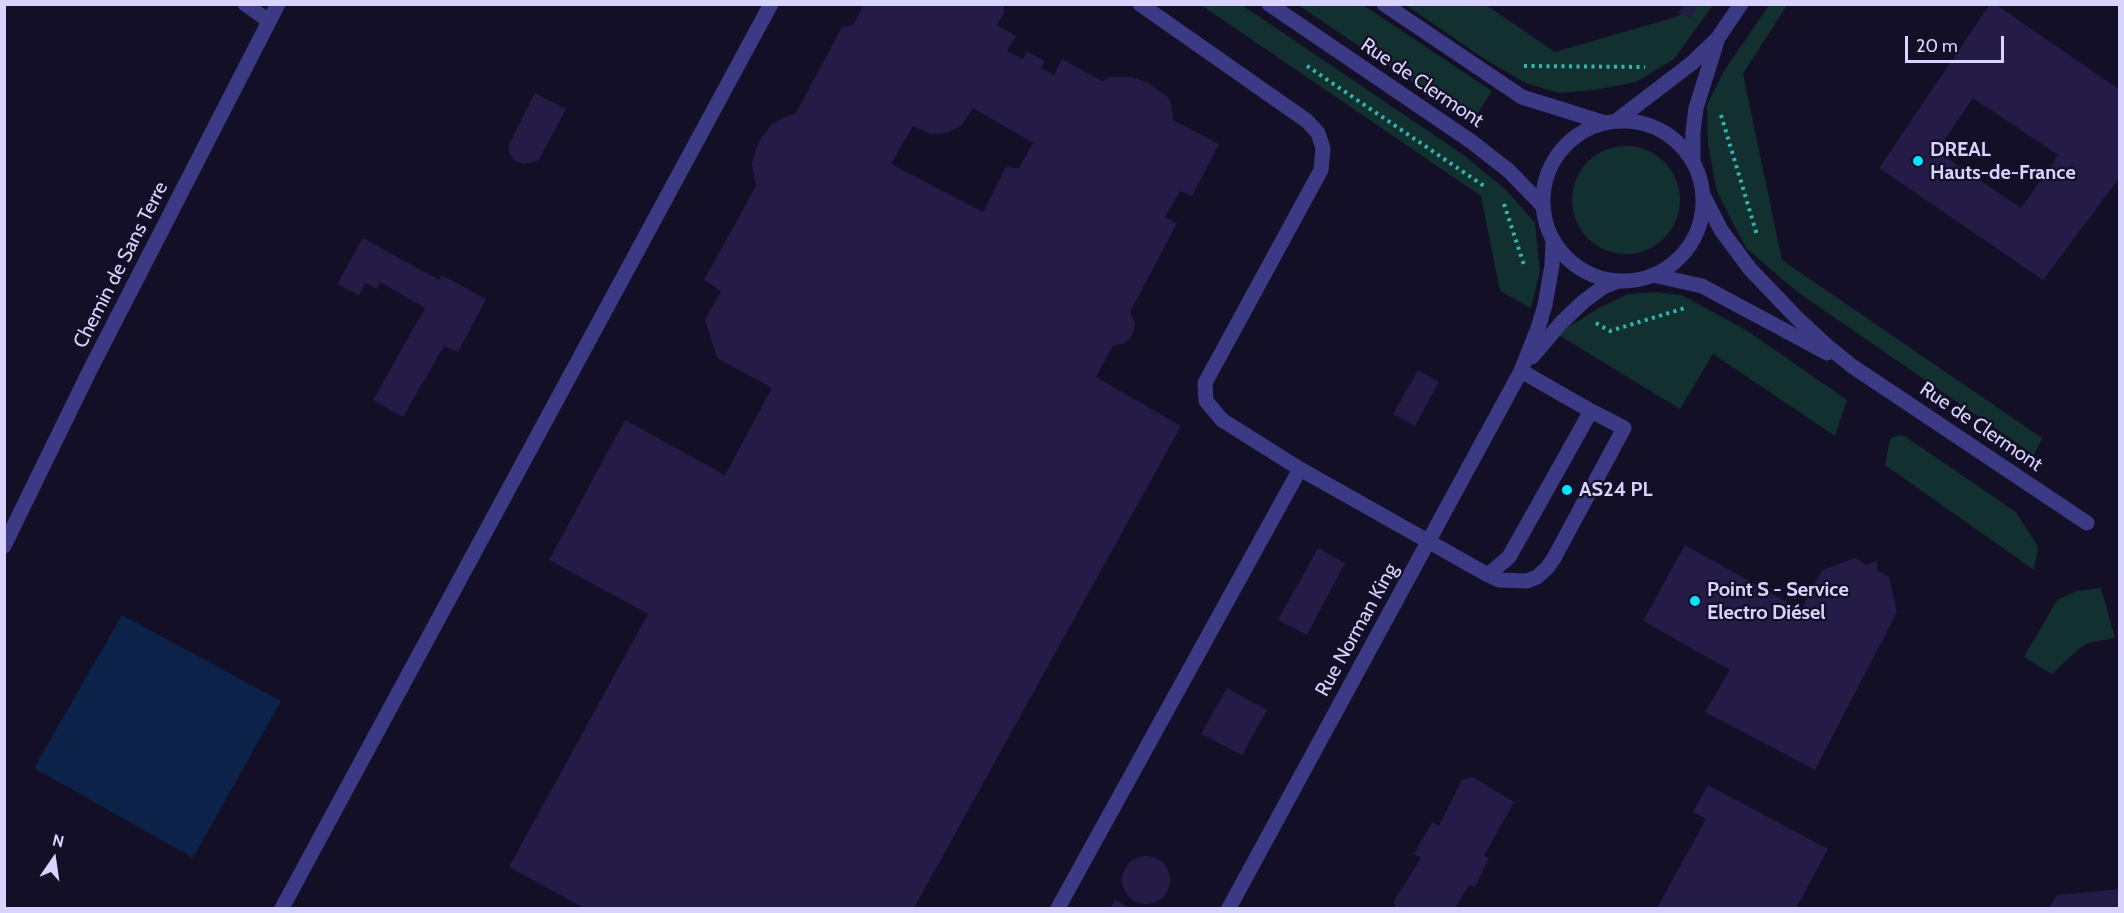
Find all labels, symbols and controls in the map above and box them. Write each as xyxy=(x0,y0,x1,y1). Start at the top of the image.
scale bar xyxy=(1908,24,2007,62)
street label: Rue de Clermont xyxy=(1356,33,1488,133)
text: 20 m xyxy=(1916,35,1958,57)
place label: DREAL Hauts-de-France xyxy=(1930,138,2076,185)
marker: DREAL Hauts-de-France xyxy=(1911,154,1925,168)
street label: Chemin de Sans Terre xyxy=(69,178,173,352)
street label: Rue de Clermont xyxy=(1915,377,2047,477)
place label: AS24 PL xyxy=(1579,478,1653,502)
marker: AS24 PL xyxy=(1560,483,1574,497)
street label: Rue Norman King xyxy=(1311,559,1403,701)
place label: Point S - Service Electro Diésel xyxy=(1707,578,1849,625)
marker: Point S - Service Electro Diésel xyxy=(1688,594,1702,608)
north arrow xyxy=(24,829,84,889)
text: N xyxy=(51,830,66,852)

